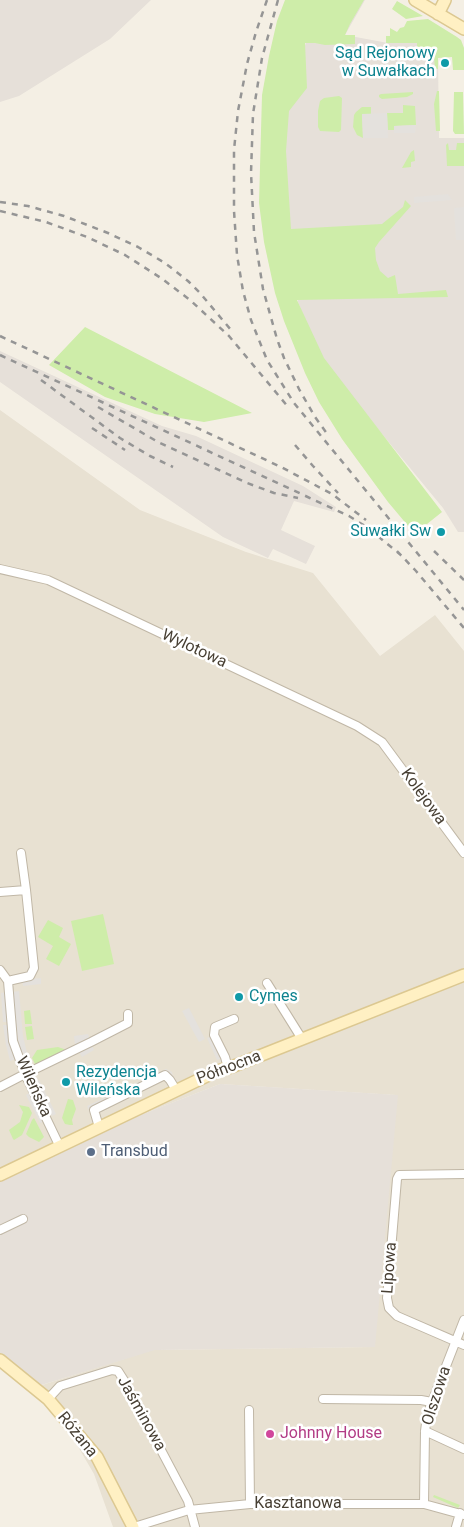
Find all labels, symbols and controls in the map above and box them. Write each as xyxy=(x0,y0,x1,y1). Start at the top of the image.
place label: Sąd Rejonowy w Suwałkach xyxy=(335,44,435,82)
marker: Sąd Rejonowy w Suwałkach xyxy=(439,57,451,69)
place label: Suwałki Sw xyxy=(350,522,431,542)
marker: Suwałki Sw xyxy=(435,526,447,538)
street label: Wylotowa xyxy=(158,626,230,672)
street label: Kolejowa xyxy=(396,765,450,829)
place label: Cymes xyxy=(249,987,298,1007)
marker: Cymes xyxy=(233,991,245,1003)
street label: Północna xyxy=(194,1047,264,1089)
street label: Wileńska xyxy=(11,1054,55,1120)
place label: Rezydencja Wileńska xyxy=(76,1063,157,1101)
marker: Rezydencja Wileńska xyxy=(60,1076,72,1088)
place label: Transbud xyxy=(101,1142,168,1162)
marker: Transbud xyxy=(85,1146,97,1158)
street label: Lipowa xyxy=(379,1242,401,1294)
street label: Olszowa xyxy=(418,1364,456,1428)
street label: Jaśminowa xyxy=(113,1373,169,1455)
street label: Różana xyxy=(53,1408,101,1462)
place label: Johnny House xyxy=(280,1424,382,1444)
marker: Johnny House xyxy=(264,1428,276,1440)
street label: Kasztanowa xyxy=(254,1494,342,1514)

